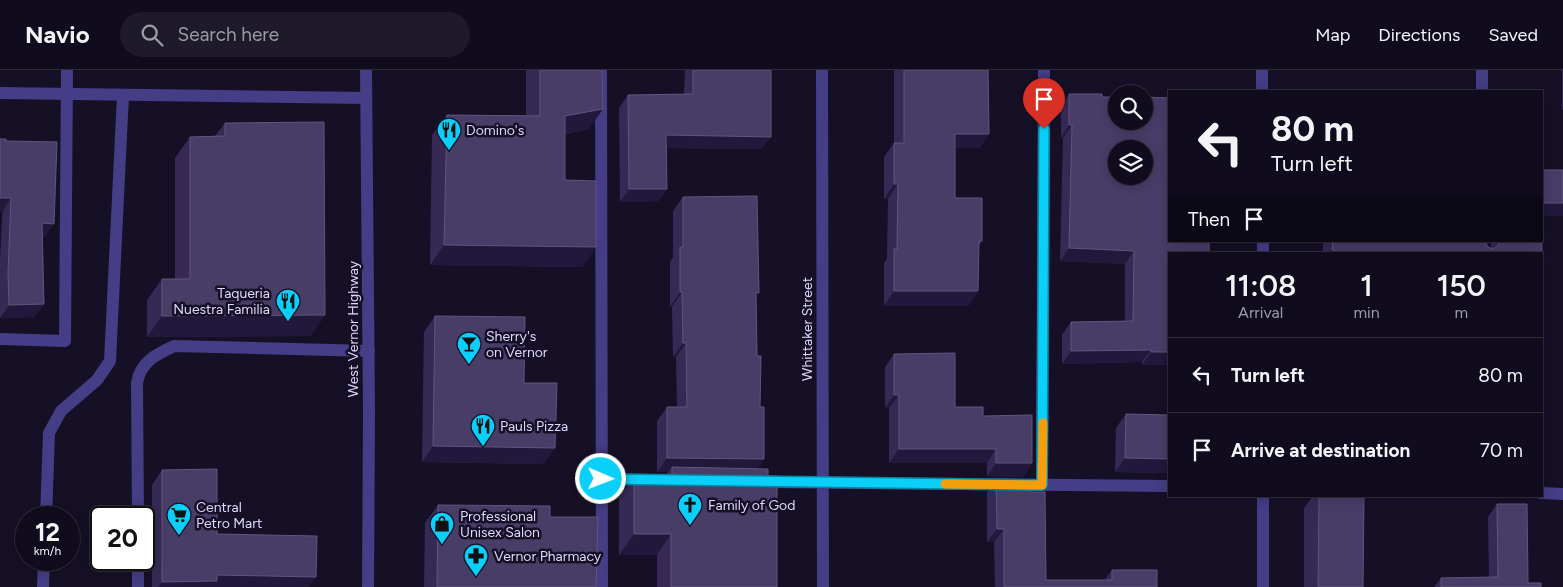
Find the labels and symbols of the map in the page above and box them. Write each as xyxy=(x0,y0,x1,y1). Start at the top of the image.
pin xyxy=(1023,78,1065,129)
restaurant icon: Domino's xyxy=(436,117,462,151)
place label: Domino's xyxy=(466,122,524,139)
street label: West Vernor Highway xyxy=(345,260,362,397)
street label: Whittaker Street xyxy=(799,277,816,381)
place label: Taqueria Nuestra Familia xyxy=(173,285,270,318)
restaurant icon: Taqueria Nuestra Familia xyxy=(275,288,301,322)
place label: Sherry's on Vernor xyxy=(486,328,548,361)
bar icon: Sherry's on Vernor xyxy=(456,331,482,365)
restaurant icon: Pauls Pizza xyxy=(470,413,496,447)
place label: Pauls Pizza xyxy=(500,418,568,435)
position arrow xyxy=(574,452,626,504)
church icon: Family of God xyxy=(677,492,703,526)
place label: Family of God xyxy=(708,497,795,514)
place label: Central Petro Mart xyxy=(196,499,262,532)
supermarket icon: Central Petro Mart xyxy=(166,502,192,536)
speed limit sign: 20 xyxy=(90,506,155,571)
place label: Professional Unisex Salon xyxy=(460,508,540,541)
shop icon: Professional Unisex Salon xyxy=(429,511,455,545)
pharmacy icon: Vernor Pharmacy xyxy=(463,543,489,577)
place label: Vernor Pharmacy xyxy=(494,548,602,565)

